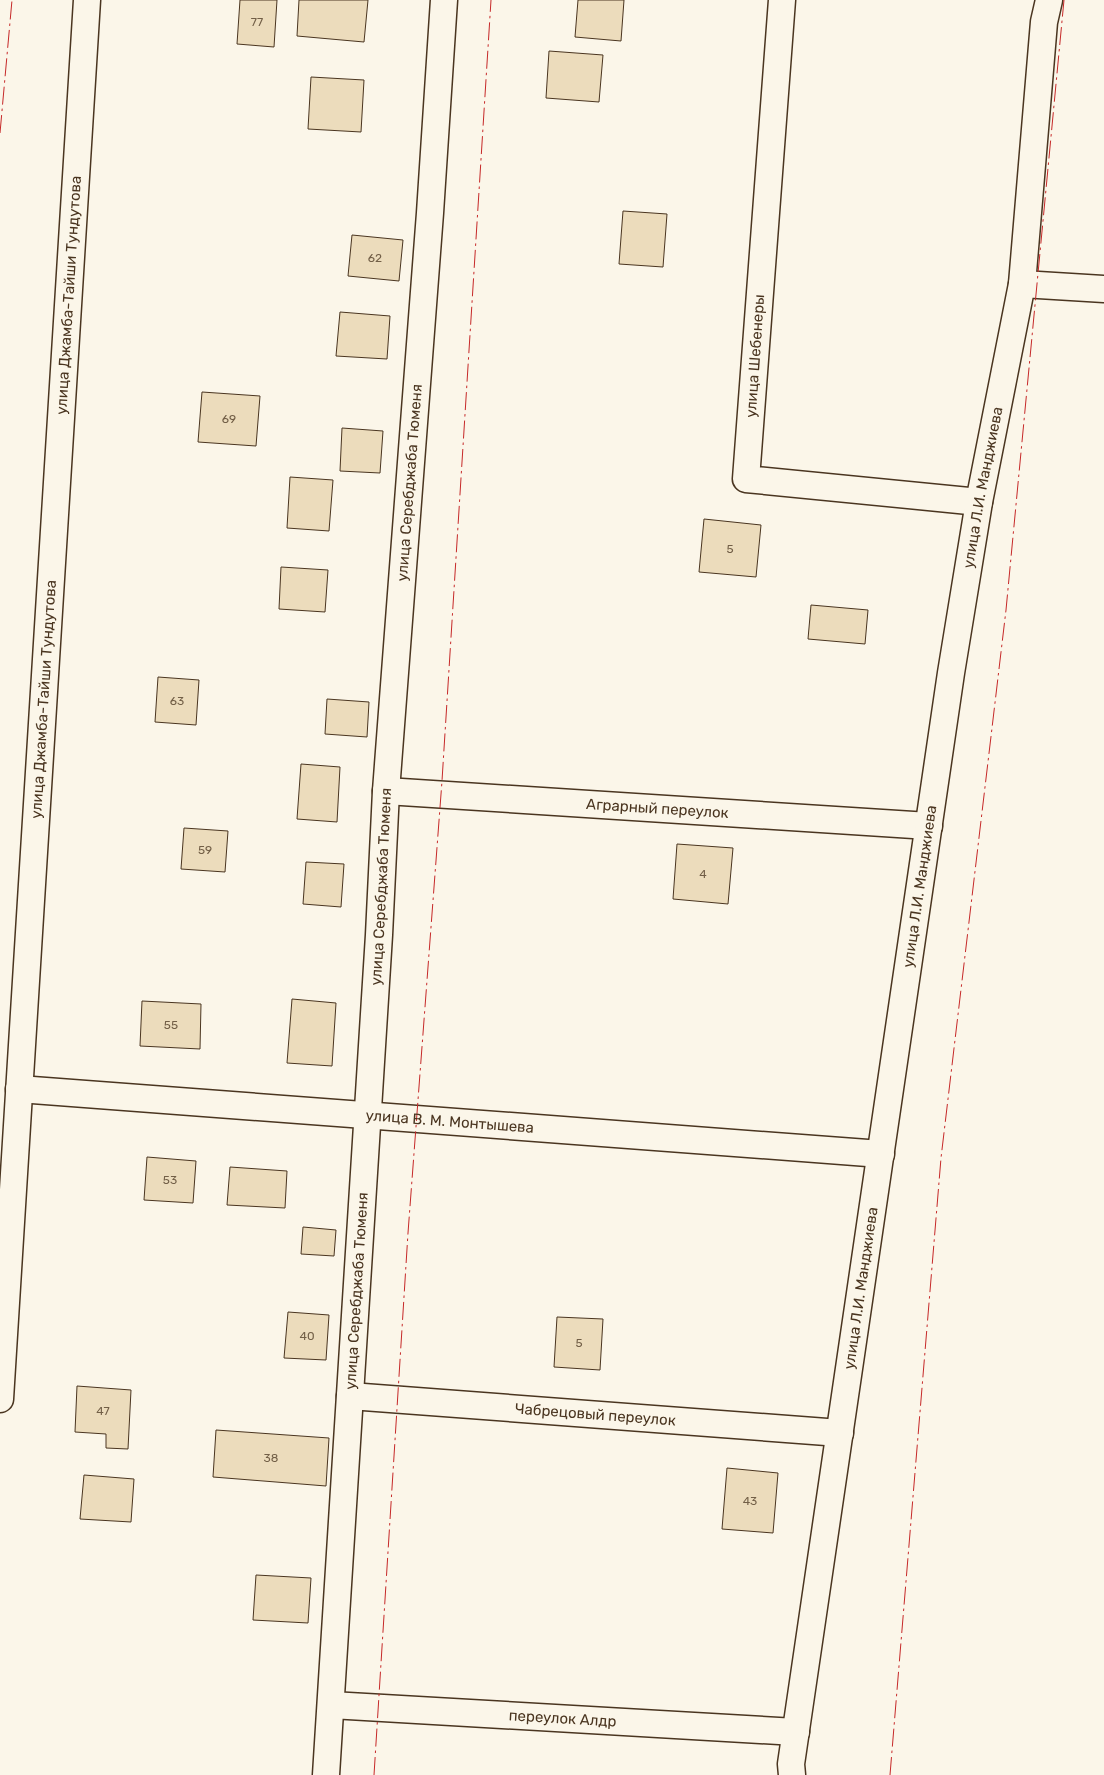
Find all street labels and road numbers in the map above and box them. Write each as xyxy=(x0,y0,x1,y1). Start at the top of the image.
street label: улица Джамба-Тайши Тундутова xyxy=(52,175,85,415)
street label: улица Шебенеры xyxy=(742,294,768,418)
street label: улица Серебджаба Тюменя xyxy=(393,383,426,582)
street label: улица Л.И. Манджиева xyxy=(959,405,1007,570)
street label: улица Джамба-Тайши Тундутова xyxy=(27,579,60,819)
street label: улица Серебджаба Тюменя xyxy=(367,787,395,986)
street label: Аграрный переулок xyxy=(586,795,729,822)
street label: улица Л.И. Манджиева xyxy=(899,804,941,969)
street label: улица В. М. Монтышева xyxy=(365,1106,534,1137)
street label: улица Серебджаба Тюменя xyxy=(341,1192,372,1390)
street label: улица Л.И. Манджиева xyxy=(840,1206,882,1371)
street label: Чабрецовый переулок xyxy=(514,1399,676,1430)
street label: переулок Алдр xyxy=(508,1706,617,1731)

